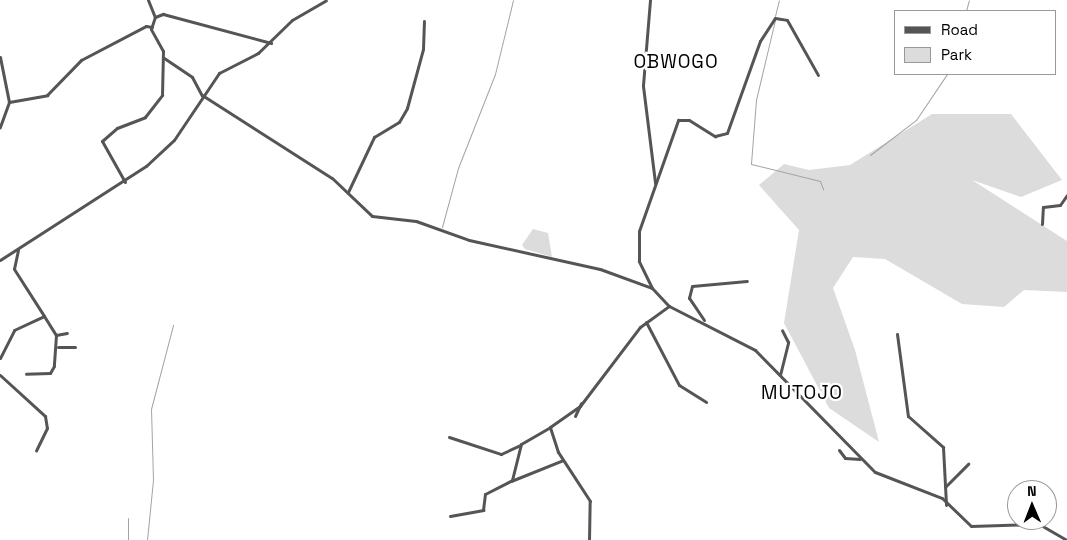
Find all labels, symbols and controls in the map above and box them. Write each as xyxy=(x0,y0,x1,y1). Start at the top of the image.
legend xyxy=(894,10,1057,75)
text: Road xyxy=(941,20,978,39)
text: Park xyxy=(941,45,972,64)
district label: OBWOGO xyxy=(633,51,719,73)
district label: MUTOJO xyxy=(760,382,844,404)
north arrow xyxy=(1007,480,1057,530)
text: N xyxy=(1027,482,1037,500)

